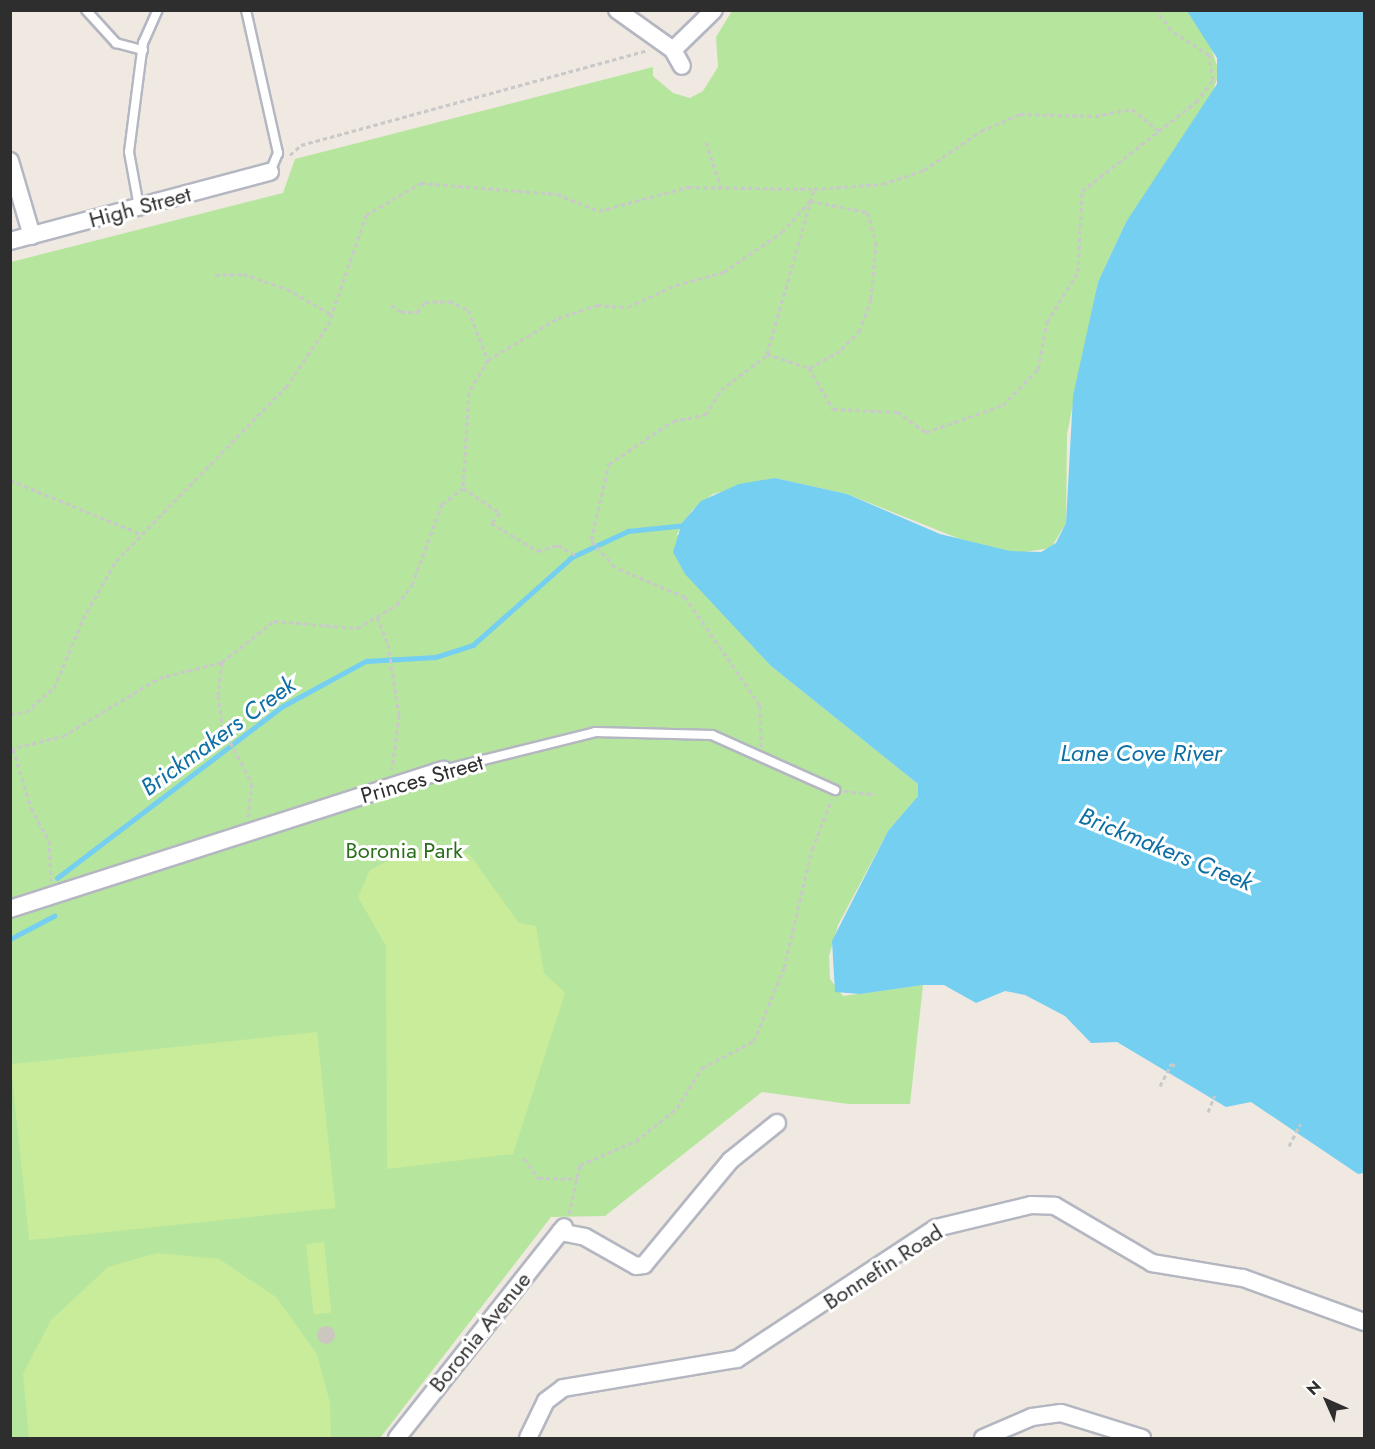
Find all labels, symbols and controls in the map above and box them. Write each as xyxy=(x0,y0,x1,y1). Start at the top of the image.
street label: High Street xyxy=(86,181,194,233)
water label: Brickmakers Creek xyxy=(135,670,301,802)
water label: Lane Cove River xyxy=(1060,739,1222,767)
street label: Princes Street xyxy=(358,749,486,809)
water label: Brickmakers Creek xyxy=(1075,801,1257,897)
park label: Boronia Park xyxy=(345,838,463,864)
street label: Bonnefin Road xyxy=(819,1219,947,1315)
street label: Boronia Avenue xyxy=(424,1267,536,1397)
north arrow xyxy=(1297,1371,1357,1431)
text: N xyxy=(1301,1375,1327,1401)

